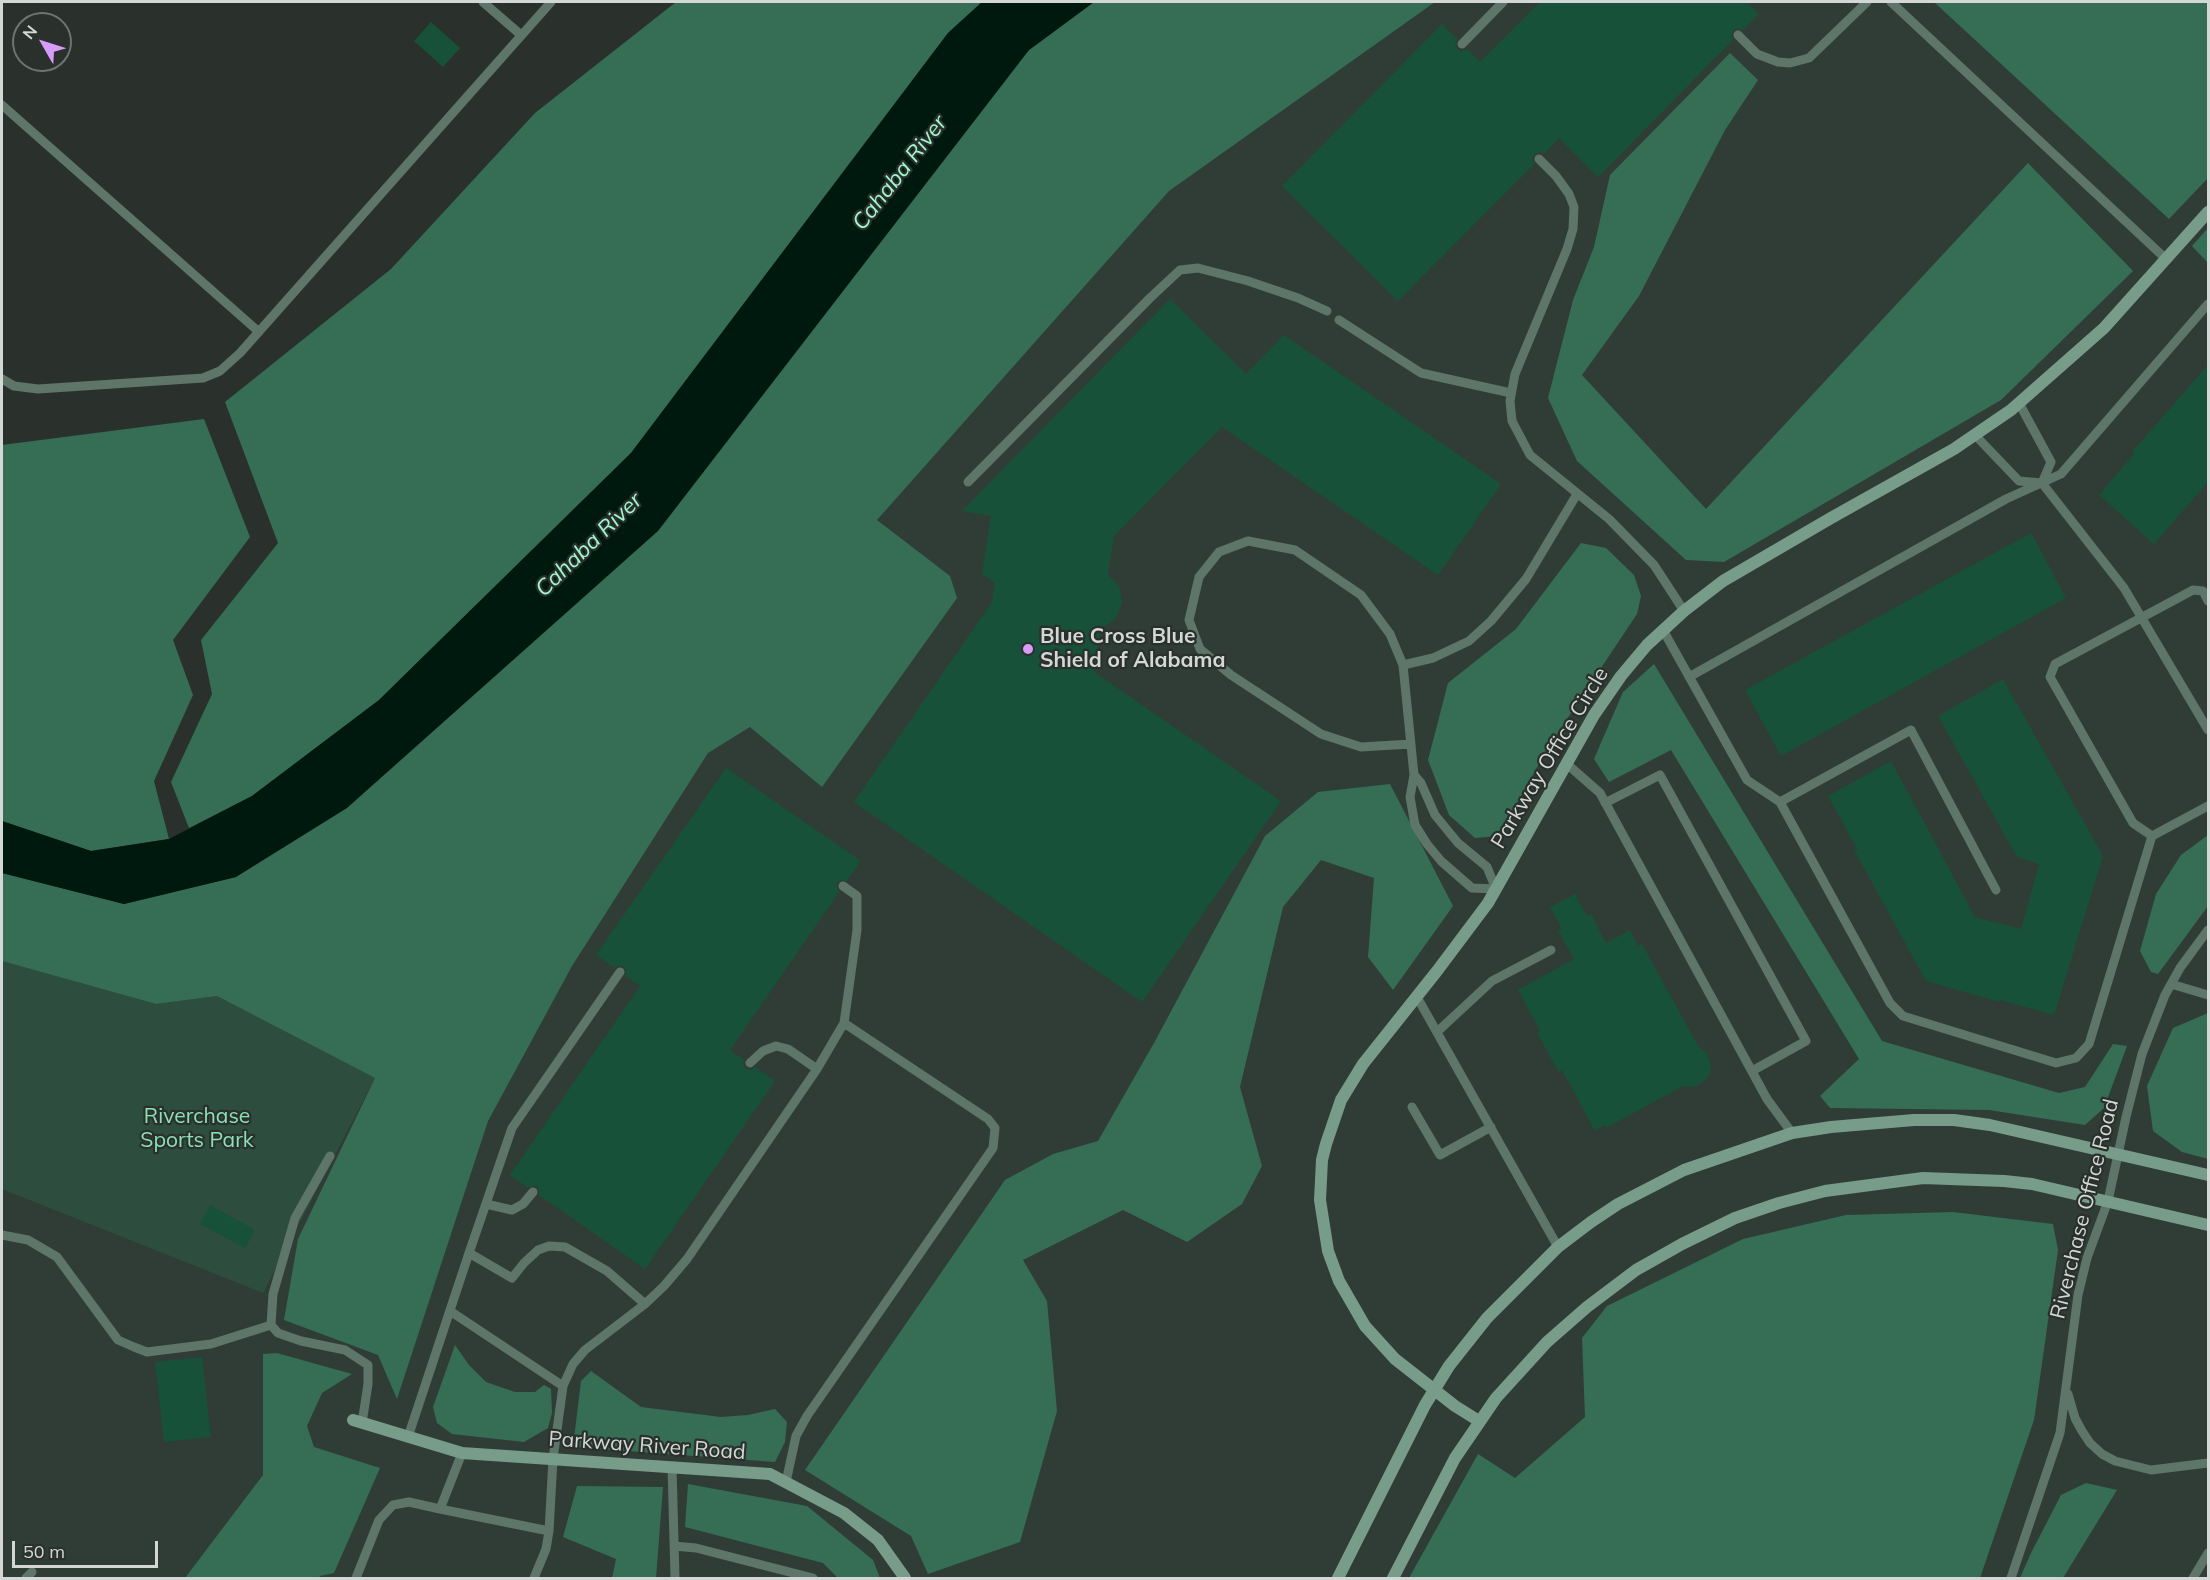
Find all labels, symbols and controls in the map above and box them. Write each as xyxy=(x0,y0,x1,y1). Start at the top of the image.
north arrow xyxy=(12,12,72,72)
text: N xyxy=(18,21,41,43)
water label: Cahaba River xyxy=(847,110,953,236)
water label: Cahaba River xyxy=(530,488,648,602)
place label: Blue Cross Blue Shield of Alabama xyxy=(1040,624,1225,674)
marker: Blue Cross Blue Shield of Alabama xyxy=(1021,642,1035,656)
street label: Parkway Office Circle xyxy=(1486,663,1614,853)
street label: Riverchase Office Road xyxy=(2045,1096,2125,1322)
park label: Riverchase Sports Park xyxy=(140,1104,254,1154)
street label: Parkway River Road xyxy=(548,1427,746,1465)
scale bar xyxy=(15,1529,160,1567)
text: 50 m xyxy=(23,1540,65,1563)

